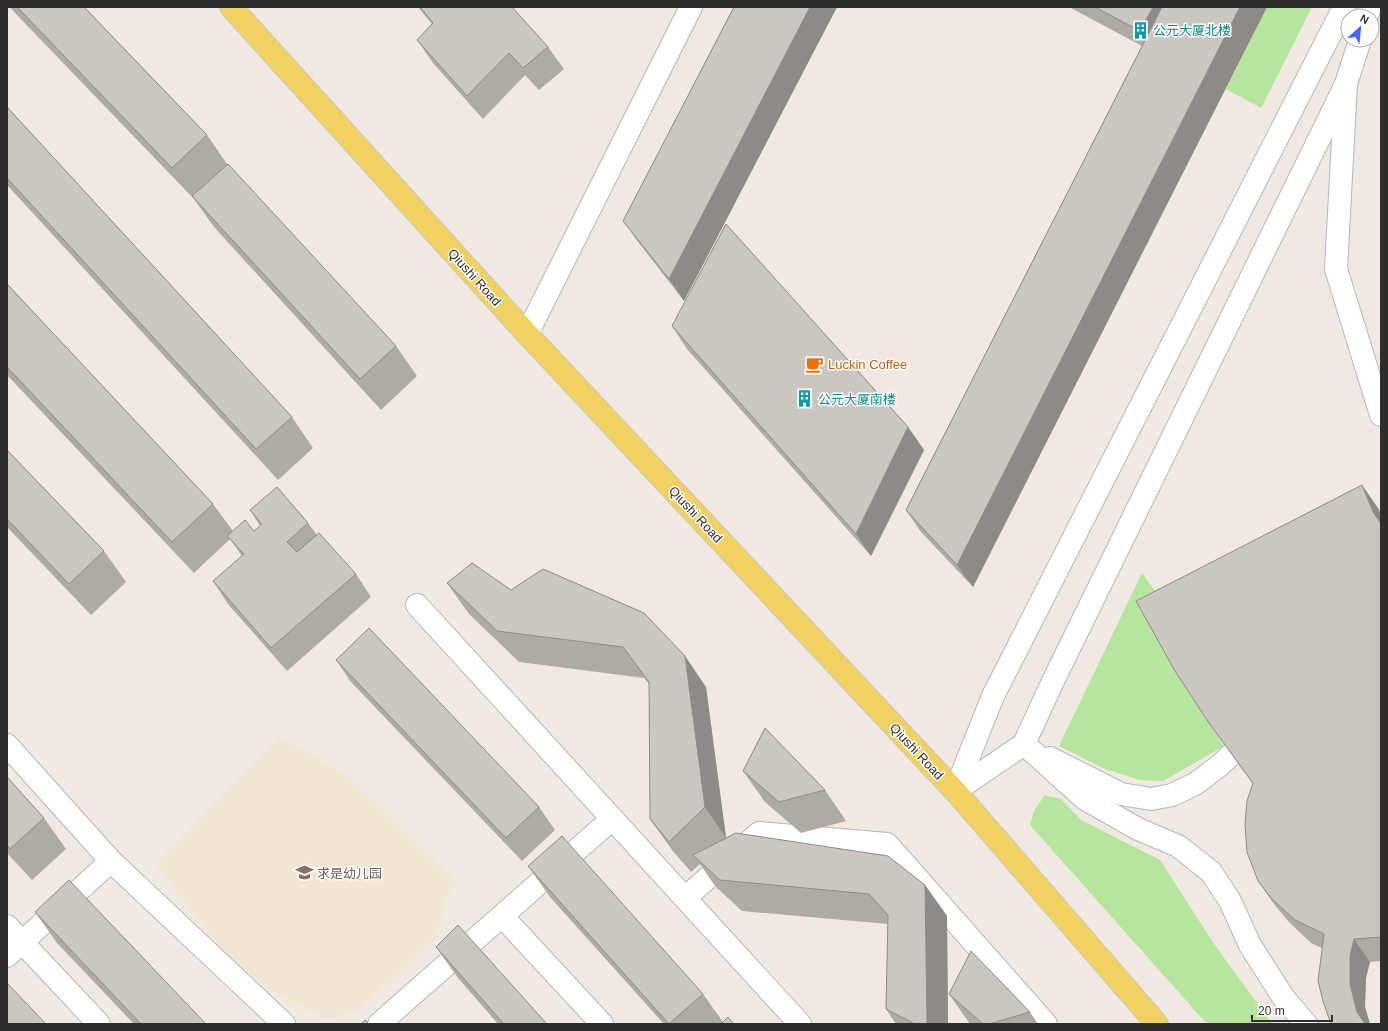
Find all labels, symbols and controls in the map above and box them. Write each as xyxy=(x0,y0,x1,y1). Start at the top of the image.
north arrow xyxy=(1340,8,1380,48)
text: N xyxy=(1358,12,1371,26)
building icon: 公元大厦北楼 xyxy=(1130,20,1150,40)
place label: 公元大厦北楼 xyxy=(1153,23,1231,38)
street label: Qiushi Road xyxy=(445,246,504,309)
cafe icon: Luckin Coffee xyxy=(805,354,825,374)
place label: Luckin Coffee xyxy=(828,357,907,372)
building icon: 公元大厦南楼 xyxy=(795,389,815,409)
place label: 公元大厦南楼 xyxy=(818,392,896,407)
street label: Qiushi Road xyxy=(666,483,726,546)
street label: Qiushi Road xyxy=(887,720,947,783)
school or university icon: 求是幼儿园 xyxy=(294,863,314,883)
place label: 求是幼儿园 xyxy=(317,866,382,881)
scale bar xyxy=(1252,997,1332,1023)
text: 20 m xyxy=(1258,1004,1285,1018)

